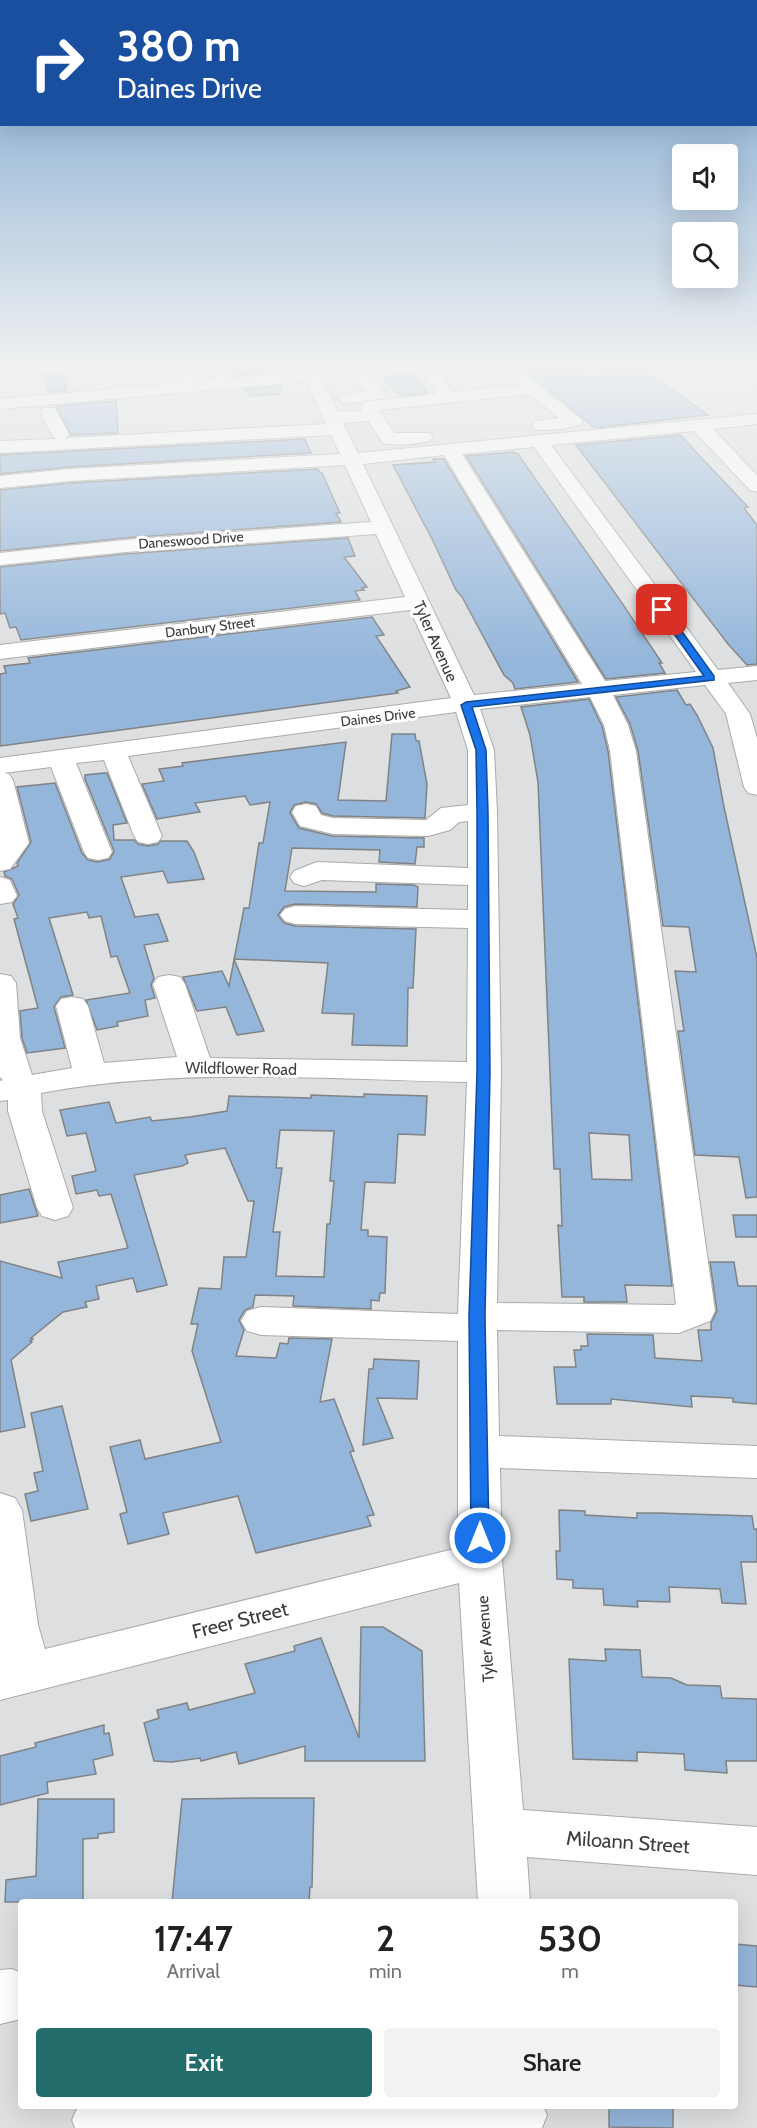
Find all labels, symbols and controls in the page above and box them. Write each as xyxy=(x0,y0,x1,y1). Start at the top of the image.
text: 380 m xyxy=(117,20,241,72)
icon: right xyxy=(18,24,96,102)
text: Daines Drive xyxy=(117,72,262,105)
map controls xyxy=(672,144,738,288)
button: sound xyxy=(672,144,738,210)
button: search xyxy=(672,222,738,288)
street label: Daneswood Drive xyxy=(138,527,244,553)
pin xyxy=(636,584,687,635)
icon: arrive xyxy=(645,593,678,626)
street label: Tyler Avenue xyxy=(409,598,462,685)
street label: Danbury Street xyxy=(164,613,256,641)
street label: Daines Drive xyxy=(340,703,416,731)
street label: Wildflower Road xyxy=(185,1058,297,1079)
position arrow xyxy=(448,1506,512,1570)
street label: Tyler Avenue xyxy=(473,1595,498,1683)
street label: Freer Street xyxy=(189,1596,291,1644)
street label: Miloann Street xyxy=(565,1826,691,1858)
text: 17:47 xyxy=(154,1916,233,1960)
text: 2 xyxy=(376,1916,395,1960)
text: 530 xyxy=(538,1916,602,1960)
text: Arrival xyxy=(167,1959,220,1983)
text: min xyxy=(369,1959,402,1983)
text: m xyxy=(561,1959,579,1983)
button: Exit xyxy=(36,2028,372,2097)
button: Share xyxy=(384,2028,720,2097)

